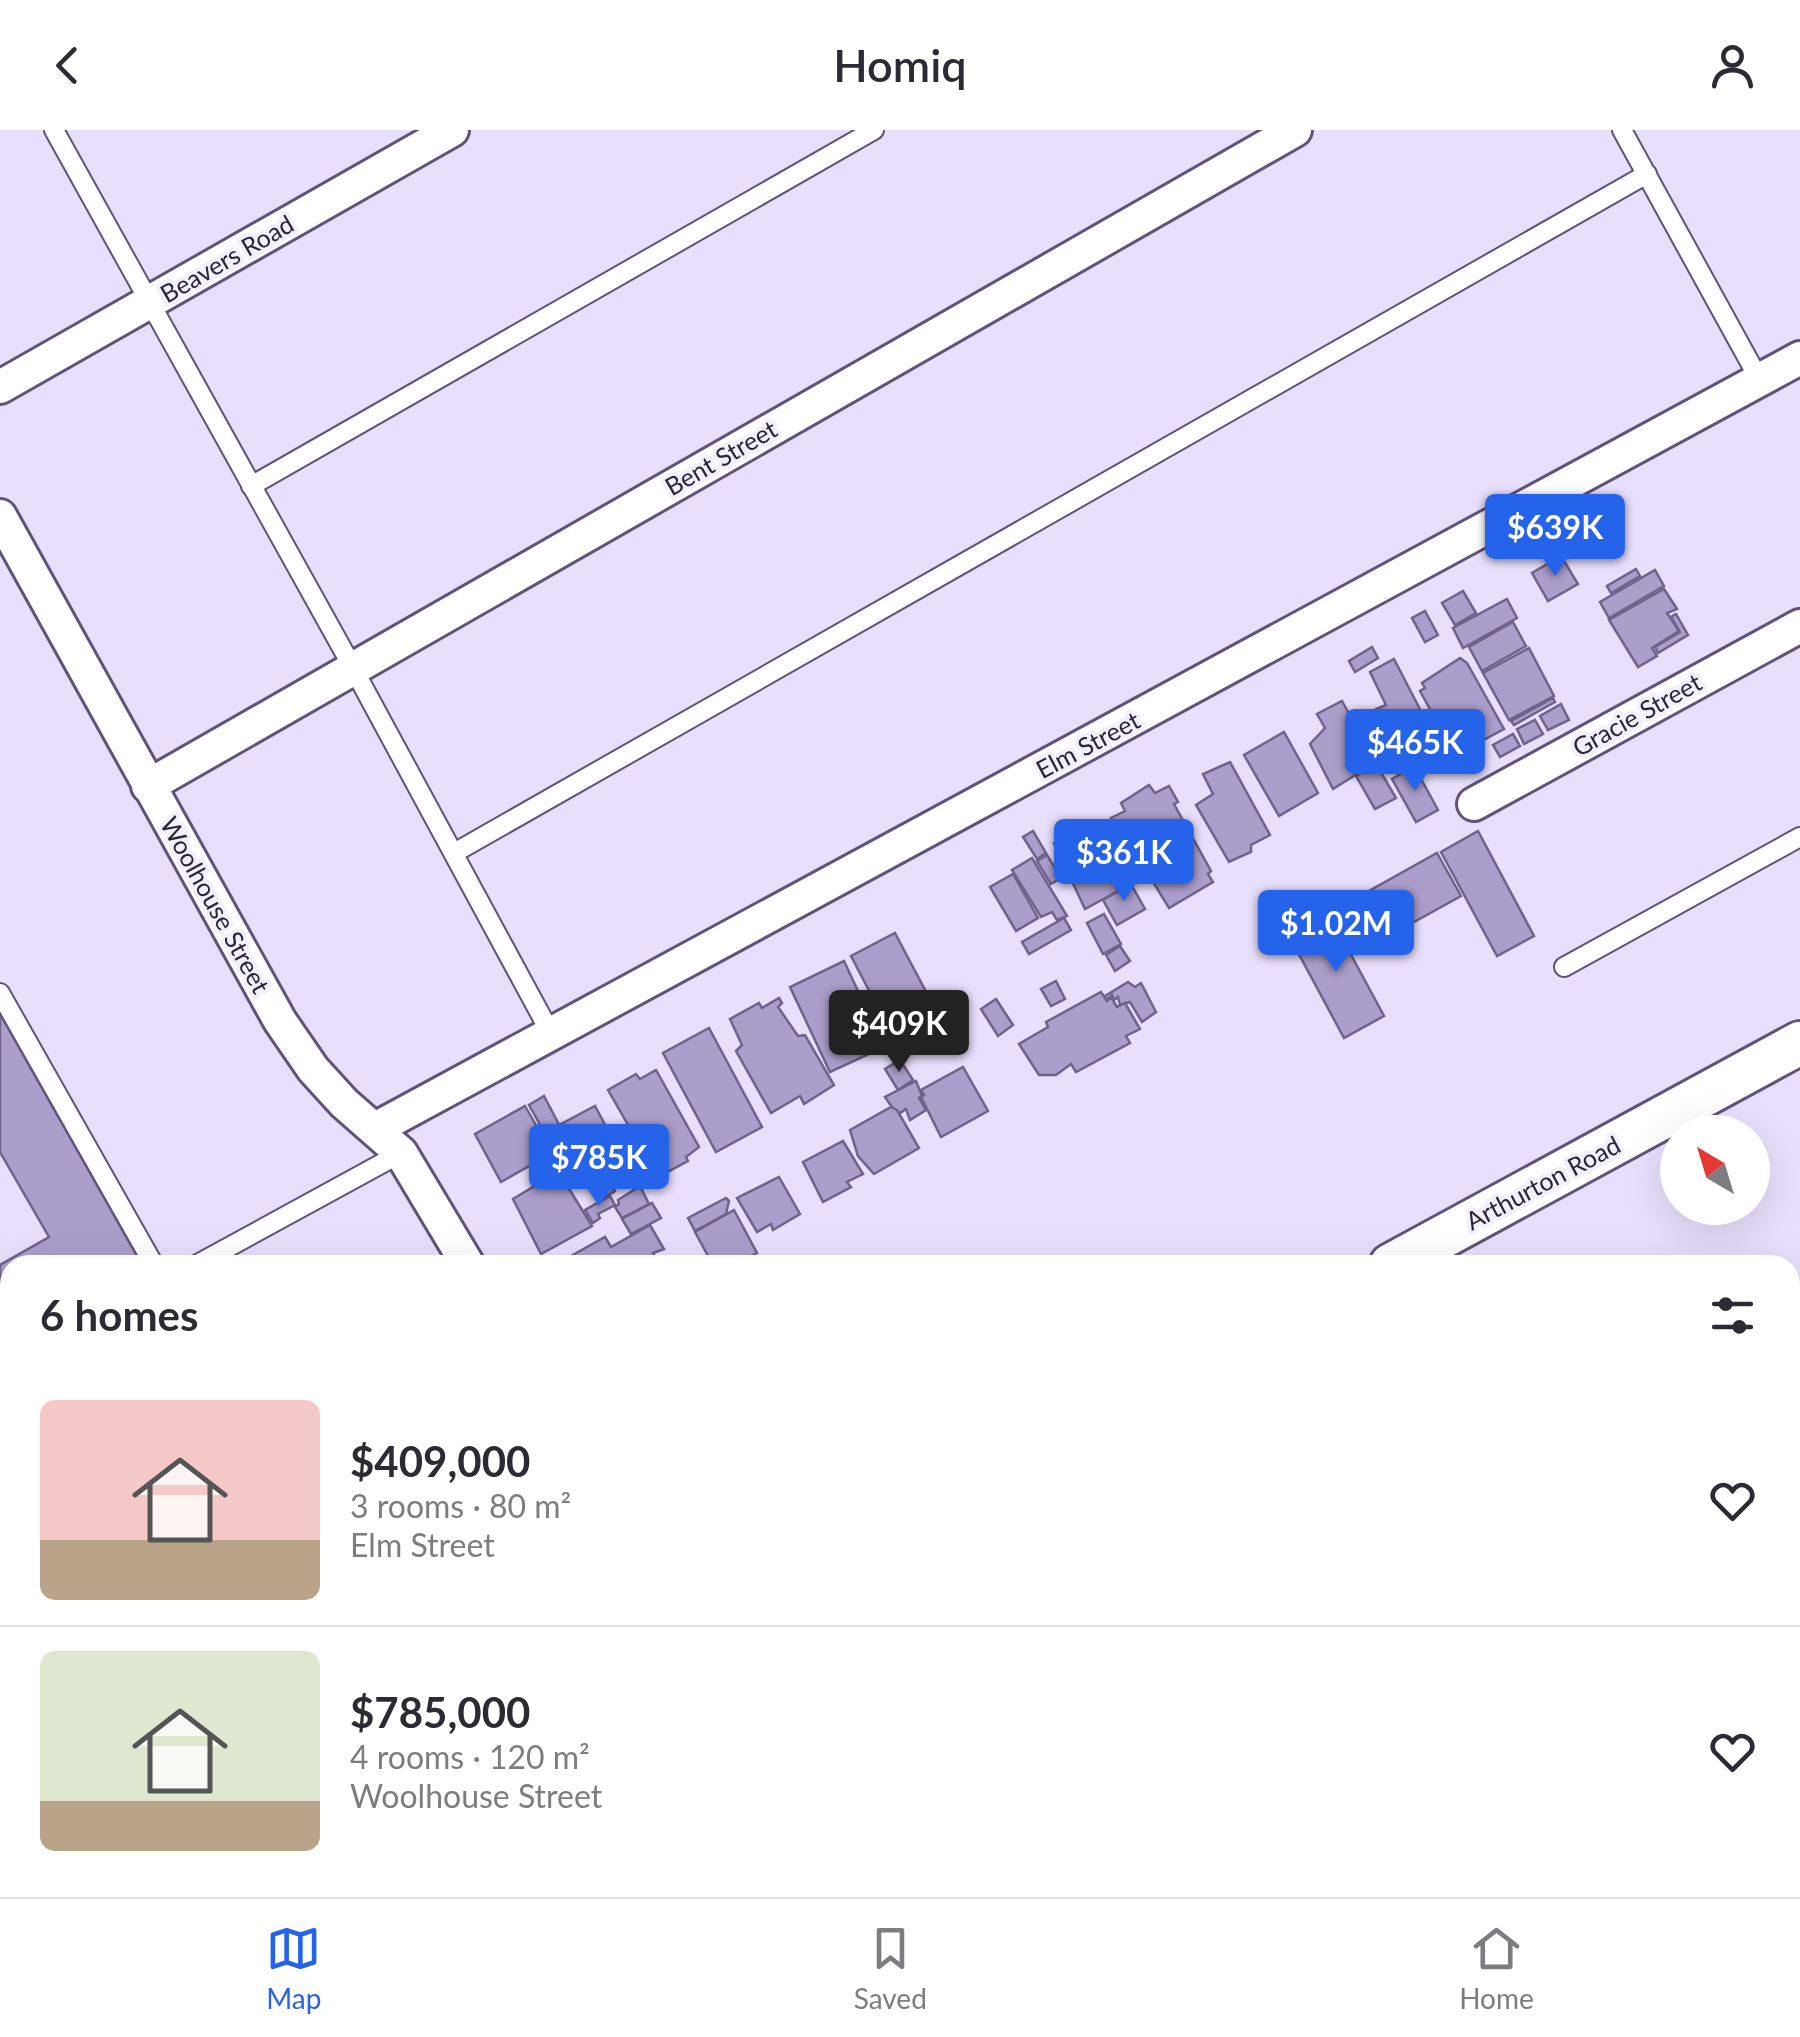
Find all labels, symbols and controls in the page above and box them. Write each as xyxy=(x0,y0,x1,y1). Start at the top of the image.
icon: back xyxy=(40,38,95,93)
text: Homiq xyxy=(833,38,967,92)
icon: person xyxy=(1705,38,1760,93)
street label: Beavers Road xyxy=(155,208,298,308)
street label: Bent Street xyxy=(659,413,782,501)
pin: $639K xyxy=(1485,494,1625,579)
text: $639K xyxy=(1507,507,1603,546)
street label: Gracie Street xyxy=(1567,666,1706,762)
street label: Elm Street xyxy=(1031,704,1144,784)
pin: $465K xyxy=(1345,709,1485,794)
text: $465K xyxy=(1367,722,1463,761)
street label: Woolhouse Street xyxy=(155,811,277,998)
pin: $361K xyxy=(1054,819,1194,904)
text: $361K xyxy=(1076,832,1172,871)
pin: $1.02M xyxy=(1255,890,1417,975)
text: $1.02M xyxy=(1280,903,1392,942)
pin: $409K xyxy=(829,990,969,1075)
text: $409K xyxy=(851,1003,947,1042)
north arrow xyxy=(1660,1115,1770,1225)
map controls xyxy=(1660,1115,1770,1225)
pin: $785K xyxy=(529,1124,669,1209)
street label: Arthurton Road xyxy=(1460,1129,1625,1235)
text: $785K xyxy=(551,1137,647,1176)
icon: filters xyxy=(1705,1288,1760,1343)
text: 6 homes xyxy=(40,1290,198,1340)
text: $409,000 xyxy=(350,1436,530,1486)
icon: home xyxy=(120,1440,240,1560)
icon: heart xyxy=(1705,1473,1760,1528)
text: 3 rooms · 80 m² xyxy=(350,1486,571,1525)
text: Elm Street xyxy=(350,1525,495,1564)
text: $785,000 xyxy=(350,1687,530,1737)
icon: home xyxy=(120,1691,240,1811)
icon: heart xyxy=(1705,1724,1760,1779)
text: 4 rooms · 120 m² xyxy=(350,1737,590,1776)
text: Woolhouse Street xyxy=(350,1776,602,1815)
tab: Map xyxy=(266,1921,321,2015)
tab: Saved xyxy=(854,1921,927,2015)
tab: Home xyxy=(1459,1921,1534,2015)

